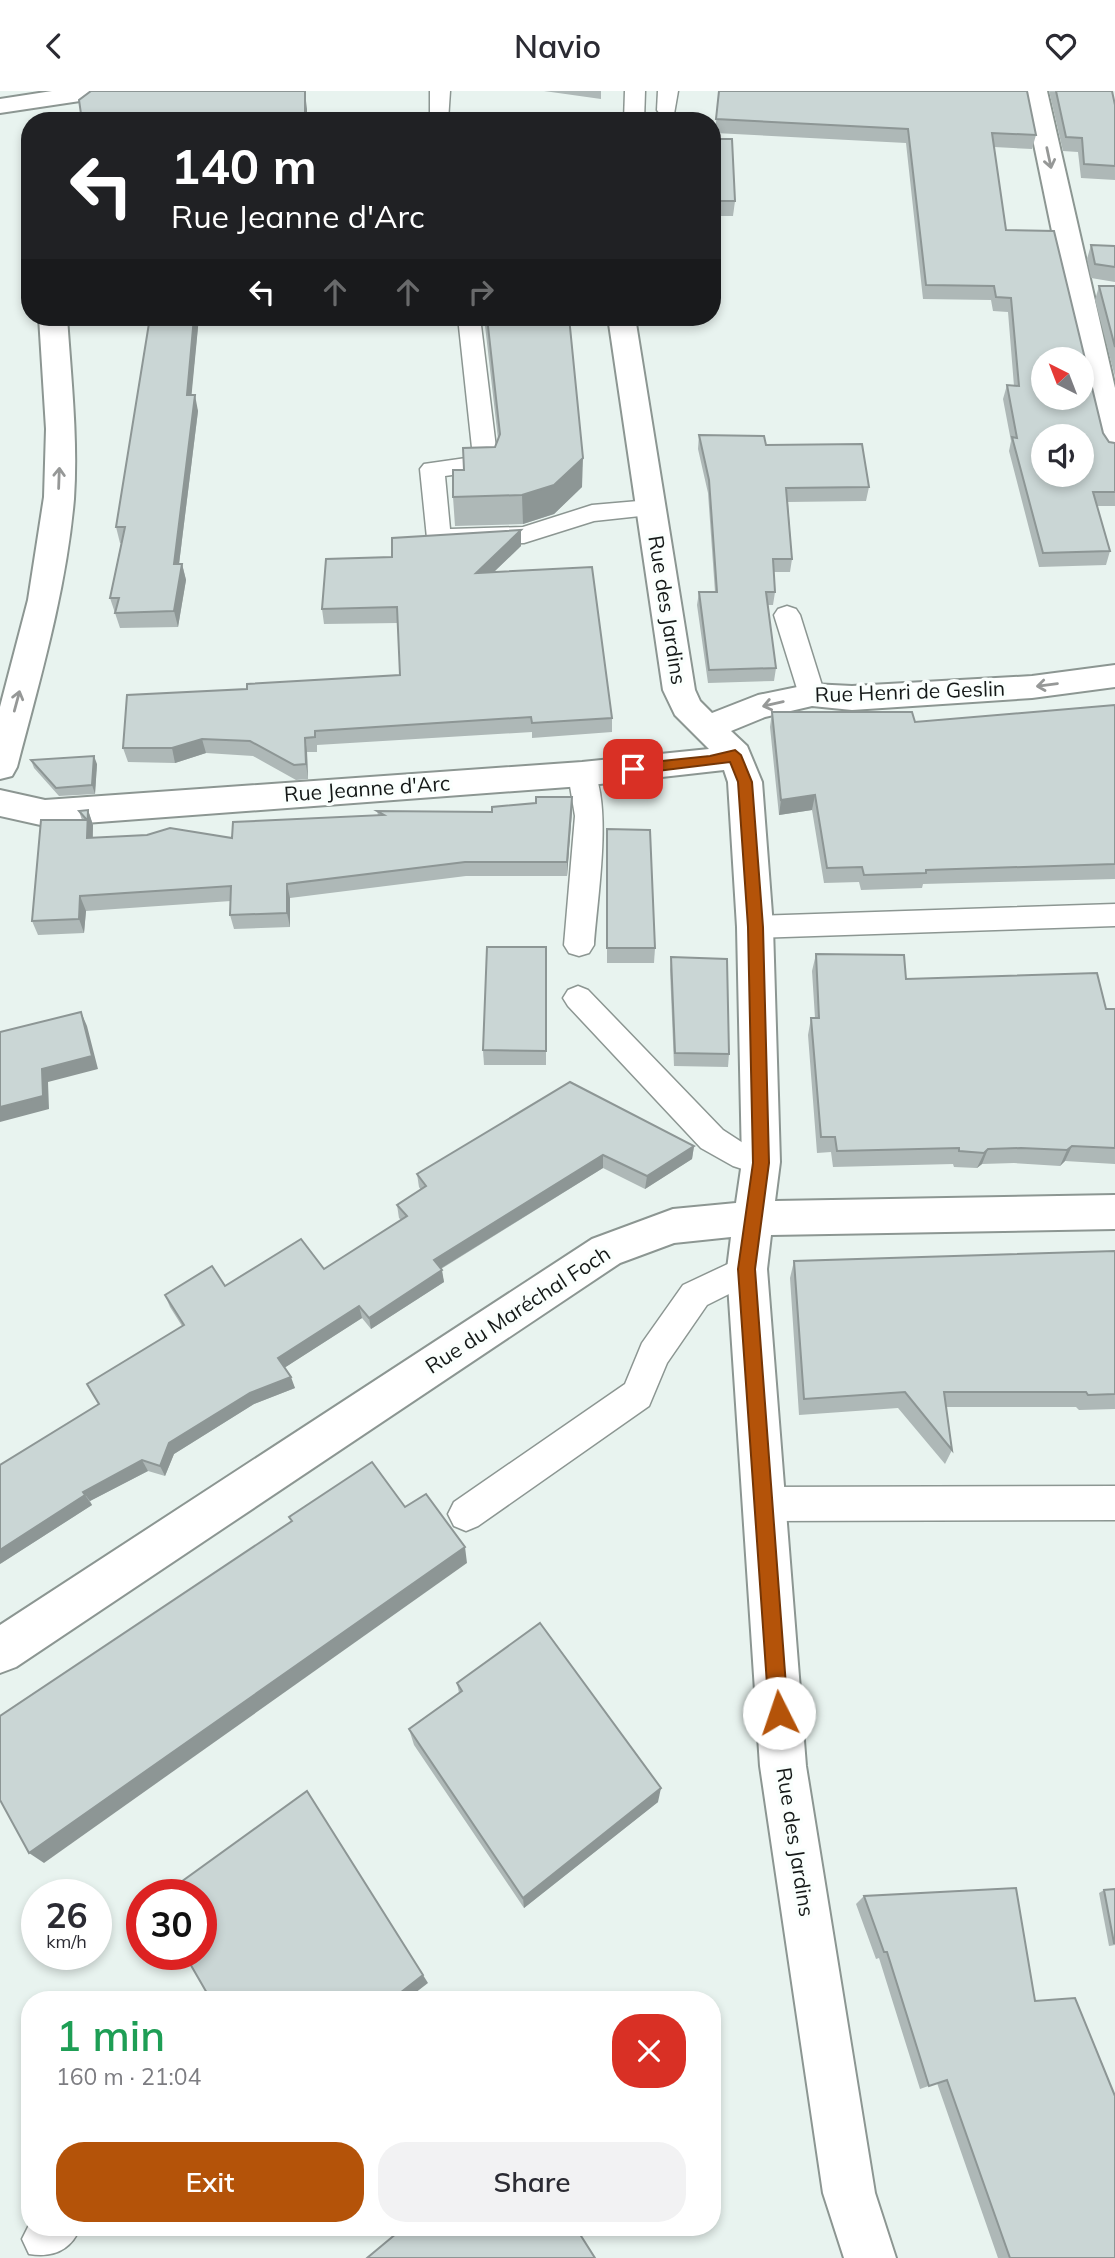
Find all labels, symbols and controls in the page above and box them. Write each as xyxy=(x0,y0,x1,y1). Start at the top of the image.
text: Navio xyxy=(514,26,601,66)
icon: back xyxy=(35,27,73,65)
icon: heart xyxy=(1042,27,1080,65)
text: 140 m xyxy=(171,135,317,196)
icon: left xyxy=(56,140,147,231)
one-way arrow xyxy=(1043,146,1057,169)
text: Rue Jeanne d'Arc xyxy=(171,196,425,236)
icon: left xyxy=(243,273,281,311)
icon: ahead xyxy=(316,273,354,311)
icon: ahead xyxy=(389,273,427,311)
icon: right xyxy=(462,273,500,311)
north arrow xyxy=(1031,347,1094,409)
map controls xyxy=(1031,347,1094,487)
button: sound xyxy=(1031,424,1094,487)
one-way arrow xyxy=(53,467,66,490)
street label: Rue des Jardins xyxy=(643,533,693,686)
street label: Rue Henri de Geslin xyxy=(814,675,1006,707)
one-way arrow xyxy=(1036,678,1059,691)
one-way arrow xyxy=(11,691,24,713)
one-way arrow xyxy=(762,698,784,711)
pin xyxy=(603,739,663,799)
icon: arrive xyxy=(614,750,652,788)
street label: Rue Jeanne d'Arc xyxy=(283,769,451,807)
street label: Rue du Maréchal Foch xyxy=(420,1240,615,1379)
position arrow xyxy=(742,1676,816,1750)
street label: Rue des Jardins xyxy=(771,1765,821,1918)
speed limit sign: 30 xyxy=(126,1879,217,1970)
text: 26 xyxy=(45,1893,88,1937)
text: km/h xyxy=(46,1930,87,1953)
text: 1 min xyxy=(56,2009,165,2062)
button: close xyxy=(612,2014,686,2088)
text: 160 m · 21:04 xyxy=(56,2062,201,2091)
button: Exit xyxy=(56,2142,364,2222)
button: Share xyxy=(378,2142,686,2222)

